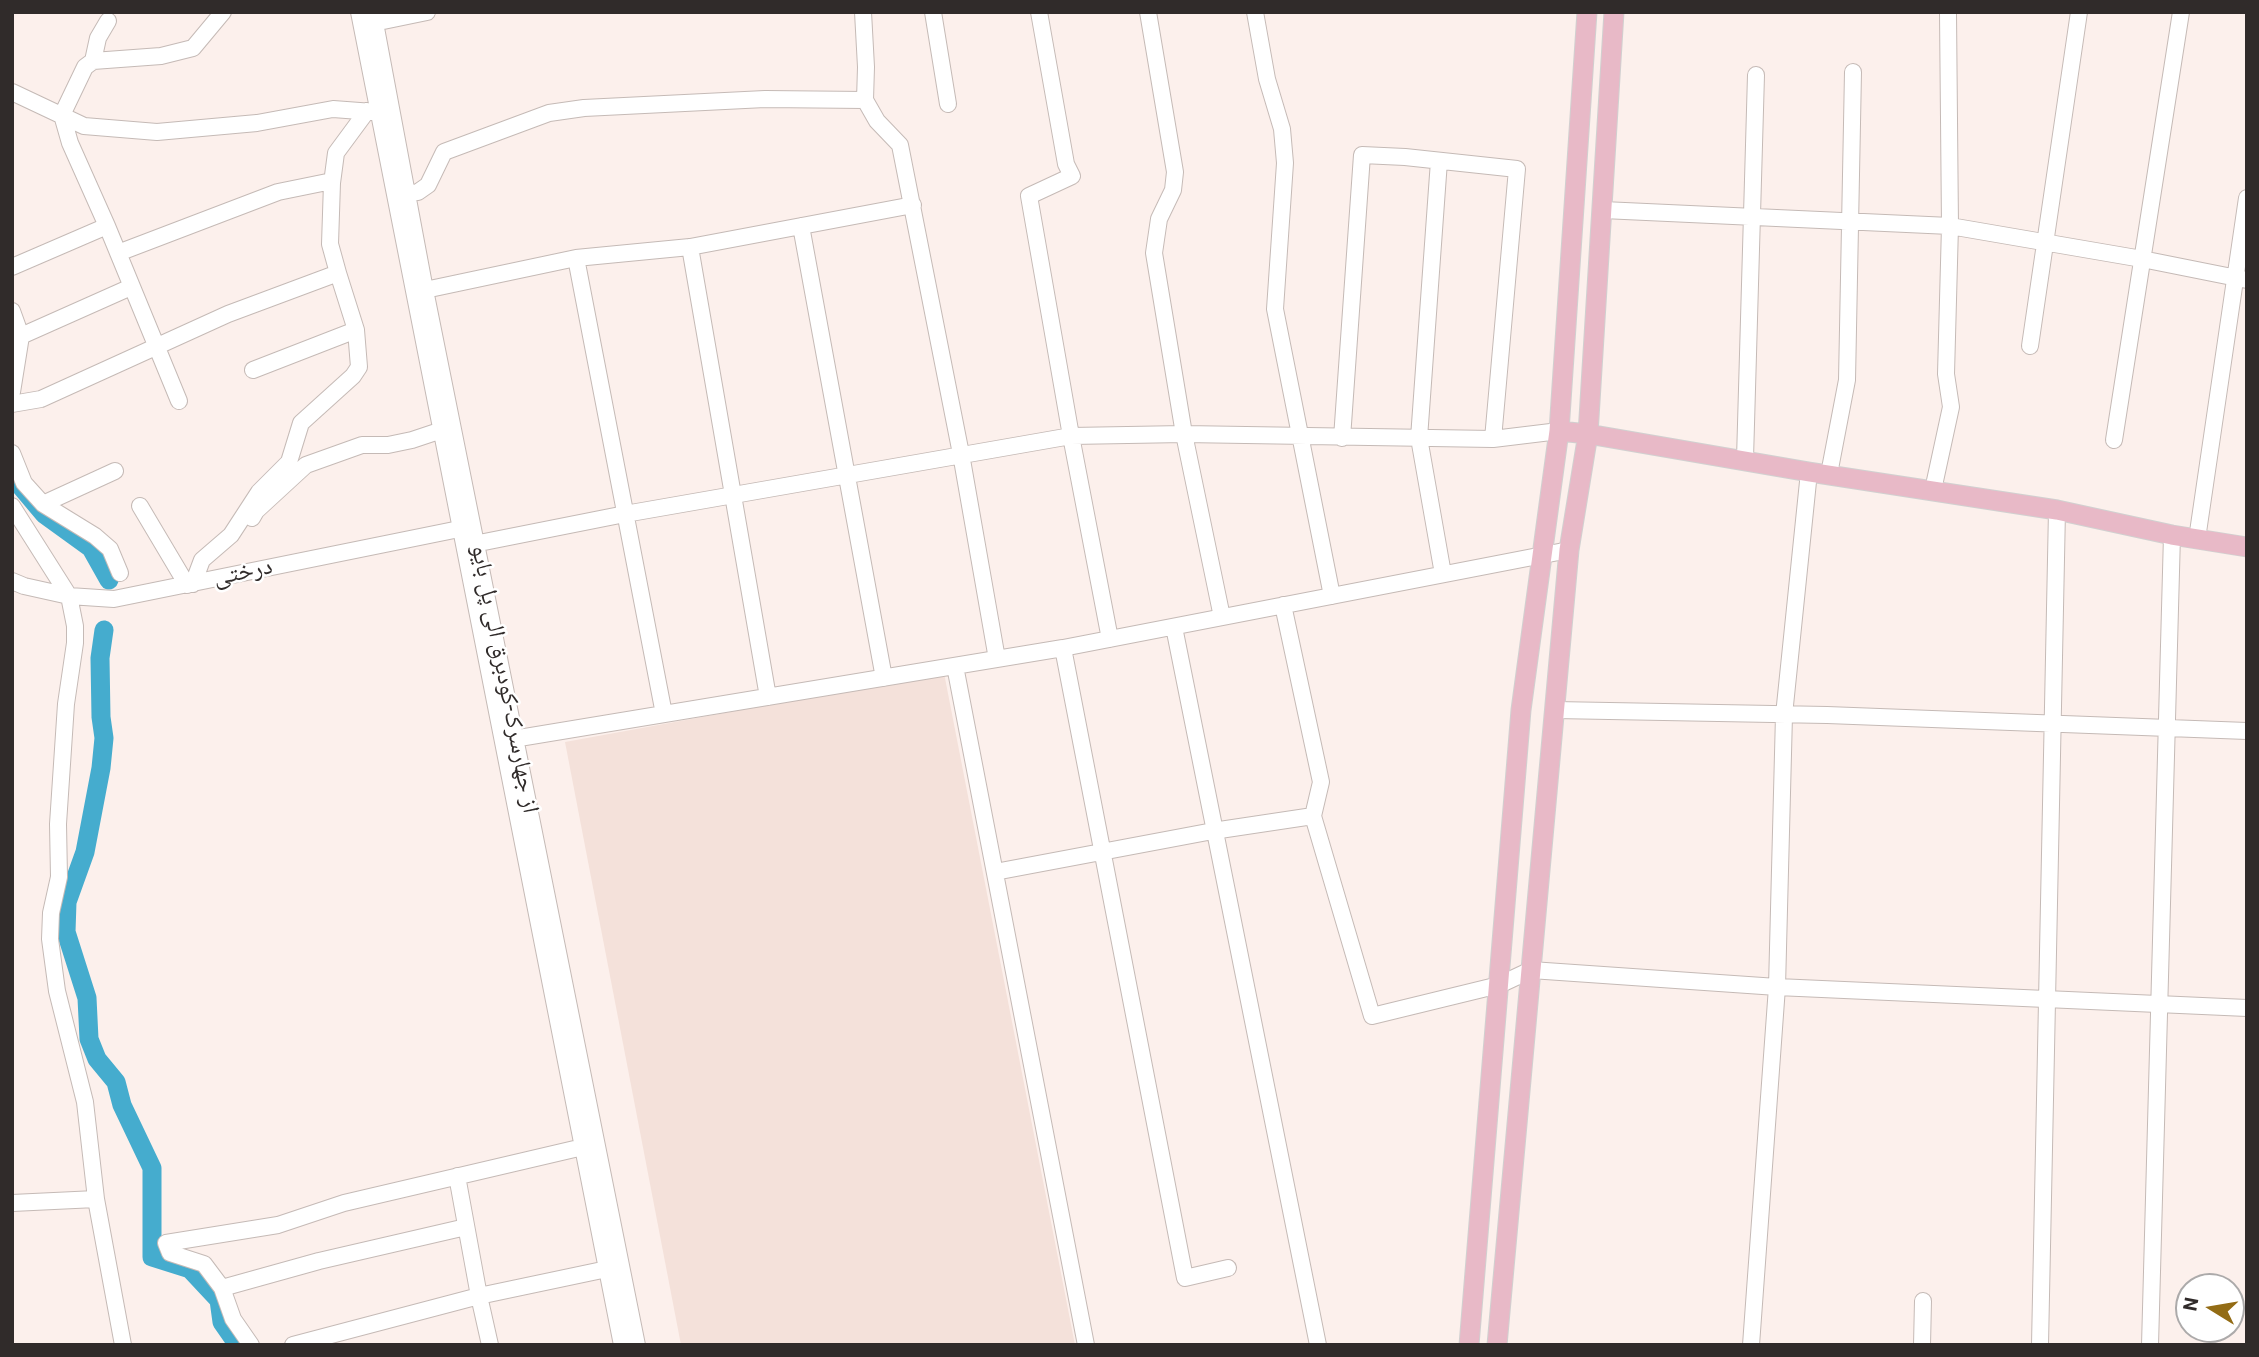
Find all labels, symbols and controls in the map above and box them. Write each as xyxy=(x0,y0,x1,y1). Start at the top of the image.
street label: از جهارسرک-کودبرق الی پل بایو xyxy=(464,542,544,816)
street label: درختی xyxy=(211,553,275,593)
north arrow xyxy=(2175,1273,2245,1343)
text: N xyxy=(2178,1296,2203,1313)

